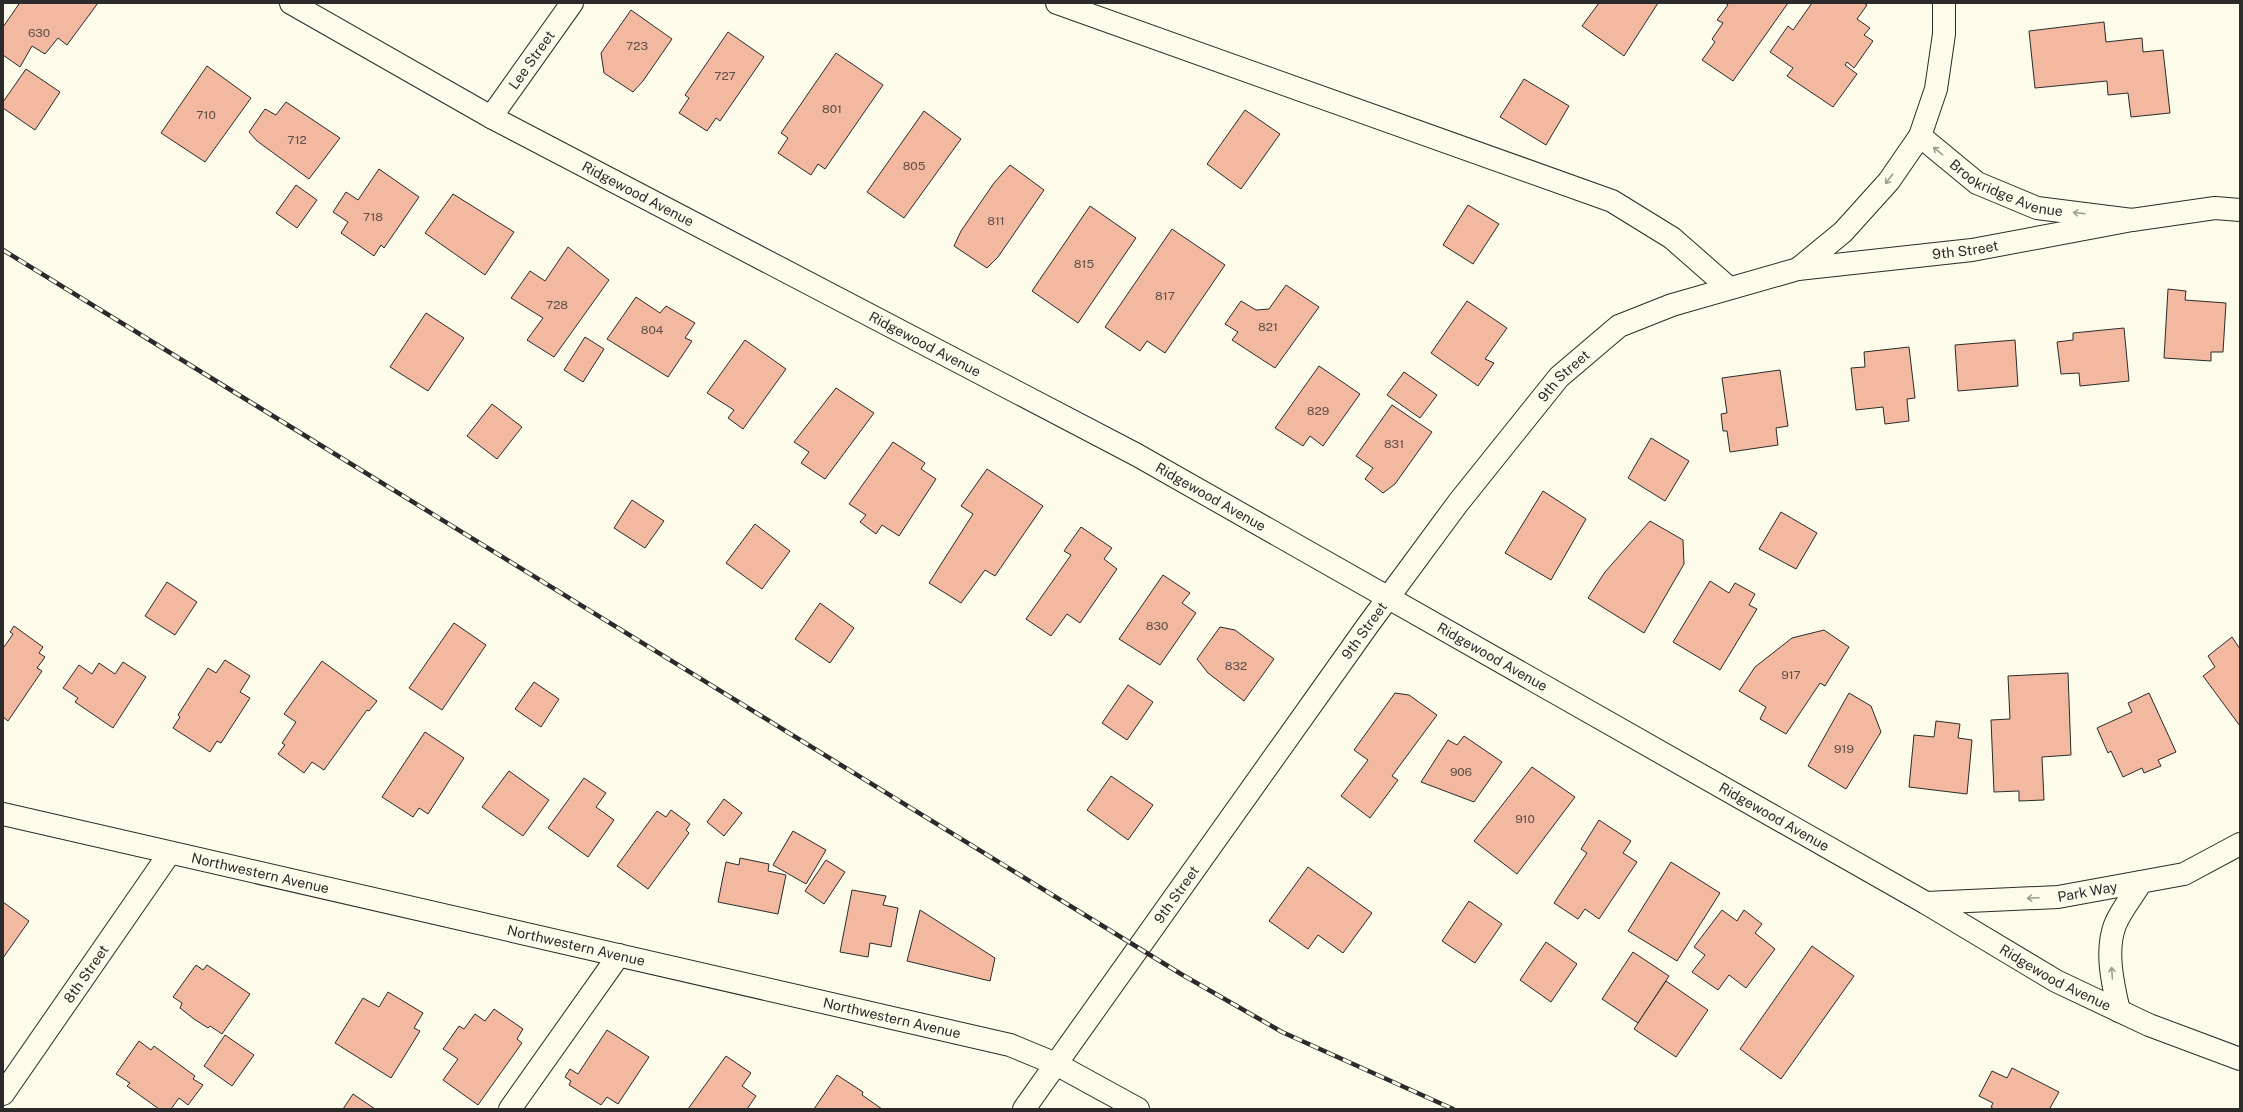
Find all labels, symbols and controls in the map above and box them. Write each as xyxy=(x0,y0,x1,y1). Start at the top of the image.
house number: 630 xyxy=(28,26,50,40)
street label: Lee Street xyxy=(505,28,558,92)
house number: 723 xyxy=(626,39,648,53)
house number: 727 xyxy=(714,69,736,83)
house number: 801 xyxy=(822,102,842,116)
house number: 710 xyxy=(196,108,216,122)
house number: 712 xyxy=(287,133,307,147)
one-way arrow xyxy=(1932,146,1943,155)
street label: Brookridge Avenue xyxy=(1947,156,2064,219)
street label: Ridgewood Avenue xyxy=(579,158,697,230)
house number: 805 xyxy=(903,159,926,173)
one-way arrow xyxy=(1885,174,1894,185)
one-way arrow xyxy=(2073,209,2086,217)
house number: 718 xyxy=(363,210,383,224)
house number: 811 xyxy=(987,214,1005,228)
street label: 9th Street xyxy=(1931,237,2000,262)
house number: 815 xyxy=(1074,257,1094,271)
house number: 817 xyxy=(1155,289,1175,303)
house number: 728 xyxy=(546,298,568,312)
street label: Ridgewood Avenue xyxy=(866,308,984,380)
house number: 821 xyxy=(1258,320,1278,334)
house number: 804 xyxy=(641,323,664,337)
street label: 9th Street xyxy=(1534,347,1593,405)
house number: 829 xyxy=(1307,404,1329,418)
house number: 831 xyxy=(1384,437,1404,451)
street label: Ridgewood Avenue xyxy=(1153,459,1269,534)
street label: 9th Street xyxy=(1338,599,1390,662)
house number: 830 xyxy=(1146,619,1168,633)
street label: Ridgewood Avenue xyxy=(1435,619,1550,694)
house number: 832 xyxy=(1225,659,1247,673)
house number: 917 xyxy=(1781,668,1801,682)
house number: 919 xyxy=(1834,742,1854,756)
house number: 906 xyxy=(1450,765,1472,779)
street label: Ridgewood Avenue xyxy=(1716,779,1832,854)
house number: 910 xyxy=(1515,812,1535,826)
street label: Northwestern Avenue xyxy=(190,849,331,897)
street label: 9th Street xyxy=(1151,863,1202,926)
street label: Park Way xyxy=(2056,878,2119,905)
one-way arrow xyxy=(2027,894,2040,901)
street label: Northwestern Avenue xyxy=(506,922,647,969)
street label: Ridgewood Avenue xyxy=(1997,941,2114,1014)
street label: 8th Street xyxy=(60,942,112,1006)
one-way arrow xyxy=(2109,967,2116,980)
street label: Northwestern Avenue xyxy=(821,994,962,1041)

